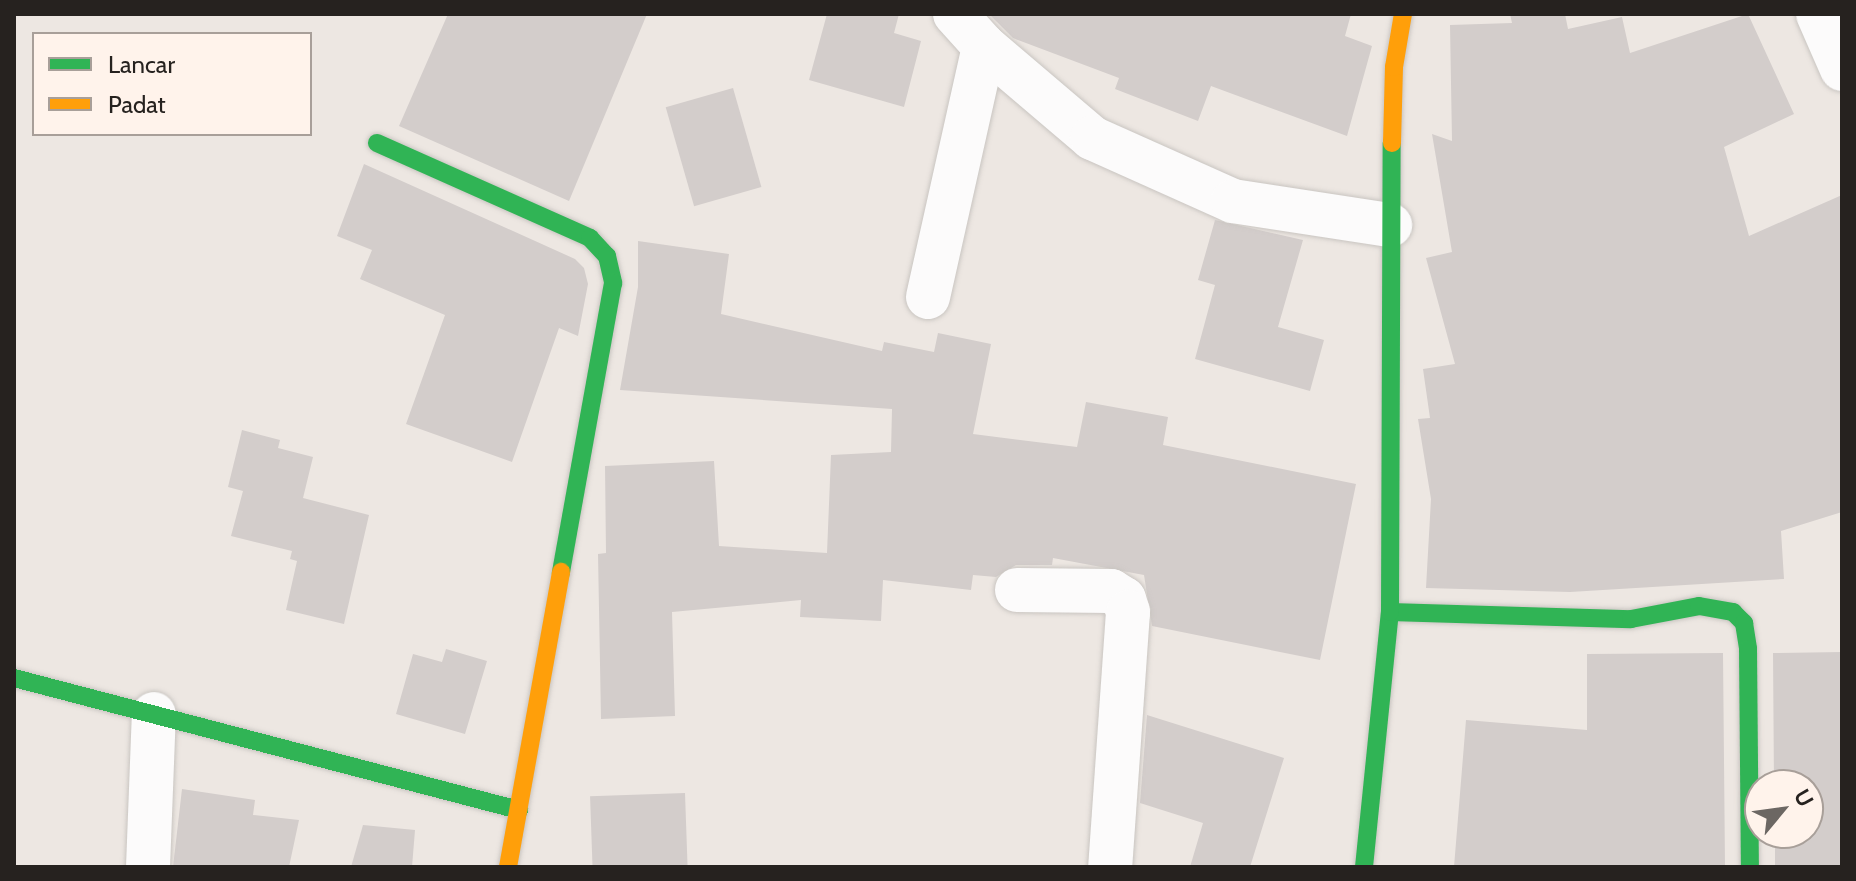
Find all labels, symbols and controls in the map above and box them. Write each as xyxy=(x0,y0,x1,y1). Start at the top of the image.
legend xyxy=(32,32,312,136)
text: Lancar xyxy=(108,50,175,79)
text: Padat xyxy=(108,90,166,119)
north arrow xyxy=(1744,769,1824,849)
text: U xyxy=(1788,785,1819,812)

